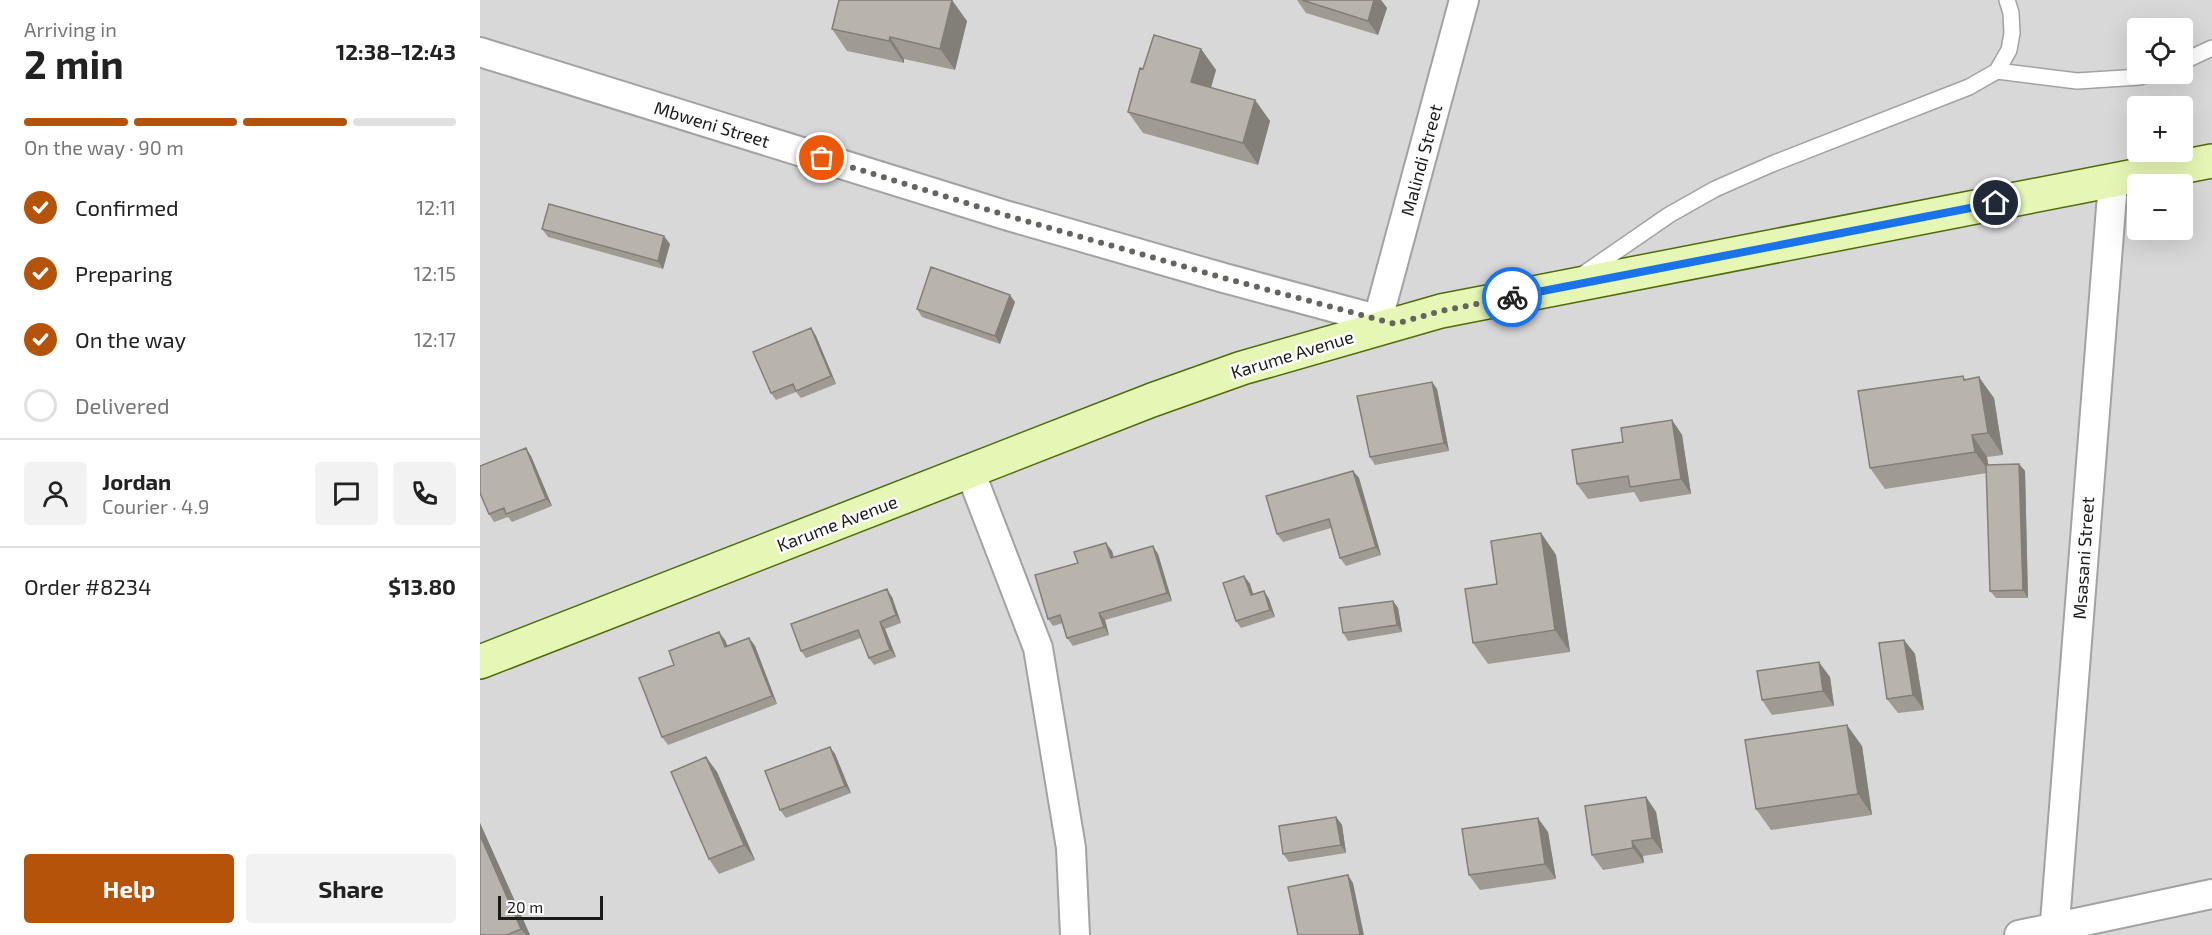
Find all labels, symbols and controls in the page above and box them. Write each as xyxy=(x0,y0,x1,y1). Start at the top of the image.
text: Arriving in xyxy=(24,17,117,41)
map controls xyxy=(2127,18,2193,240)
button: locate xyxy=(2127,18,2193,84)
text: 12:38–12:43 xyxy=(336,38,456,64)
text: 2 min xyxy=(24,40,124,87)
street label: Mbweni Street xyxy=(652,96,772,152)
button: + xyxy=(2127,96,2193,162)
street label: Malindi Street xyxy=(1396,102,1447,218)
pin xyxy=(796,132,847,183)
text: On the way · 90 m xyxy=(24,135,184,159)
icon: bag xyxy=(805,141,838,174)
button: − xyxy=(2127,174,2193,240)
pin xyxy=(1970,177,2021,228)
icon: home xyxy=(1979,186,2012,219)
icon: check xyxy=(24,191,57,224)
text: Confirmed xyxy=(75,194,179,220)
text: 12:11 xyxy=(416,195,456,219)
icon: check xyxy=(24,257,57,290)
text: Preparing xyxy=(75,260,173,286)
text: 12:15 xyxy=(413,261,456,285)
courier xyxy=(1482,267,1542,327)
icon: bike xyxy=(1496,281,1529,314)
icon: check xyxy=(24,323,57,356)
street label: Karume Avenue xyxy=(1228,325,1356,383)
text: On the way xyxy=(75,326,186,352)
text: 12:17 xyxy=(414,327,456,351)
text: Delivered xyxy=(75,392,170,418)
button: person xyxy=(24,462,87,525)
button: chat xyxy=(315,462,378,525)
button: phone xyxy=(393,462,456,525)
text: Jordan xyxy=(102,468,171,494)
street label: Karume Avenue xyxy=(774,490,900,556)
text: Courier · 4.9 xyxy=(102,494,209,518)
street label: Msasani Street xyxy=(2068,496,2098,620)
text: Order #8234 xyxy=(24,573,152,599)
text: $13.80 xyxy=(388,573,456,599)
button: Help xyxy=(24,854,234,923)
button: Share xyxy=(246,854,456,923)
scale bar xyxy=(498,893,603,920)
text: 20 m xyxy=(507,897,543,916)

